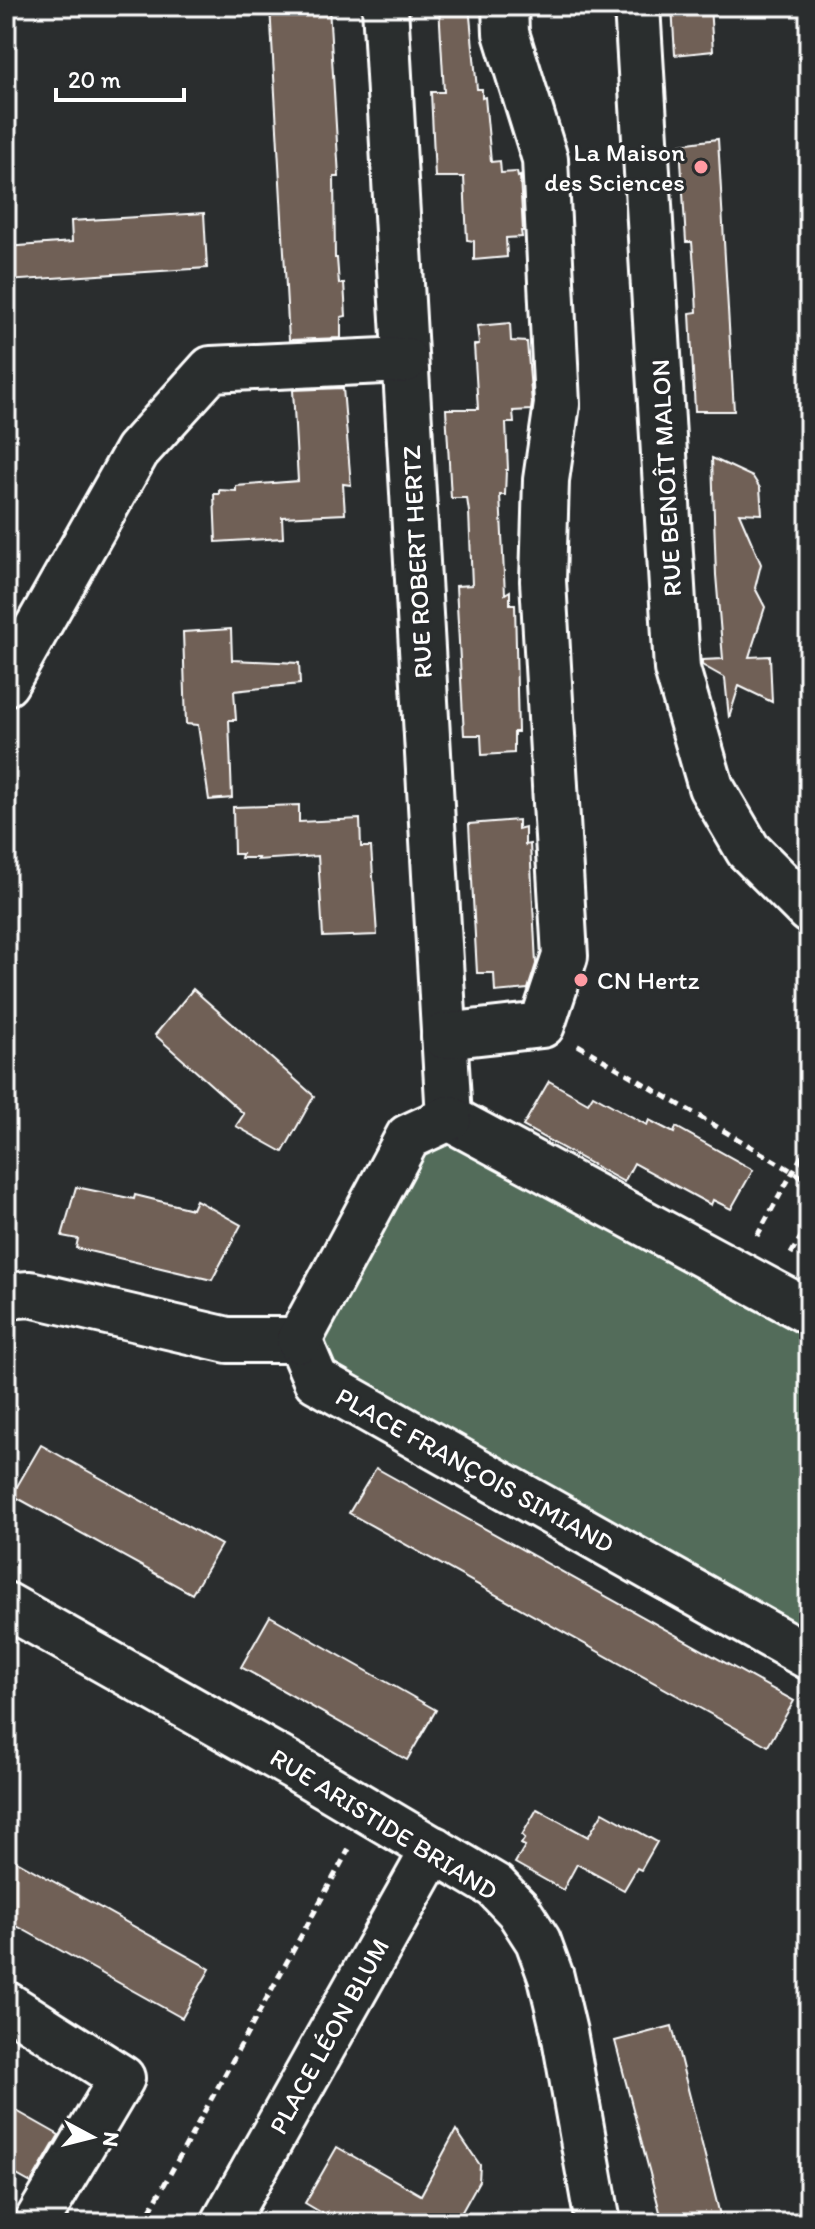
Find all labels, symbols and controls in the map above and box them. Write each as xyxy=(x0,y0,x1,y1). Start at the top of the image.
scale bar xyxy=(56,52,184,102)
text: 20 m xyxy=(68,65,121,94)
place label: La Maison des Sciences xyxy=(544,136,685,198)
marker: La Maison des Sciences xyxy=(692,158,710,176)
street label: RUE BENOÎT MALON xyxy=(644,358,688,598)
street label: RUE ROBERT HERTZ xyxy=(395,444,439,679)
place label: CN Hertz xyxy=(597,964,700,996)
marker: CN Hertz xyxy=(572,971,590,989)
street label: PLACE FRANÇOIS SIMIAND xyxy=(330,1380,620,1560)
street label: RUE ARISTIDE BRIAND xyxy=(264,1741,504,1907)
street label: PLACE LÉON BLUM xyxy=(262,1932,396,2140)
north arrow xyxy=(52,2097,132,2177)
text: N xyxy=(97,2130,126,2148)

